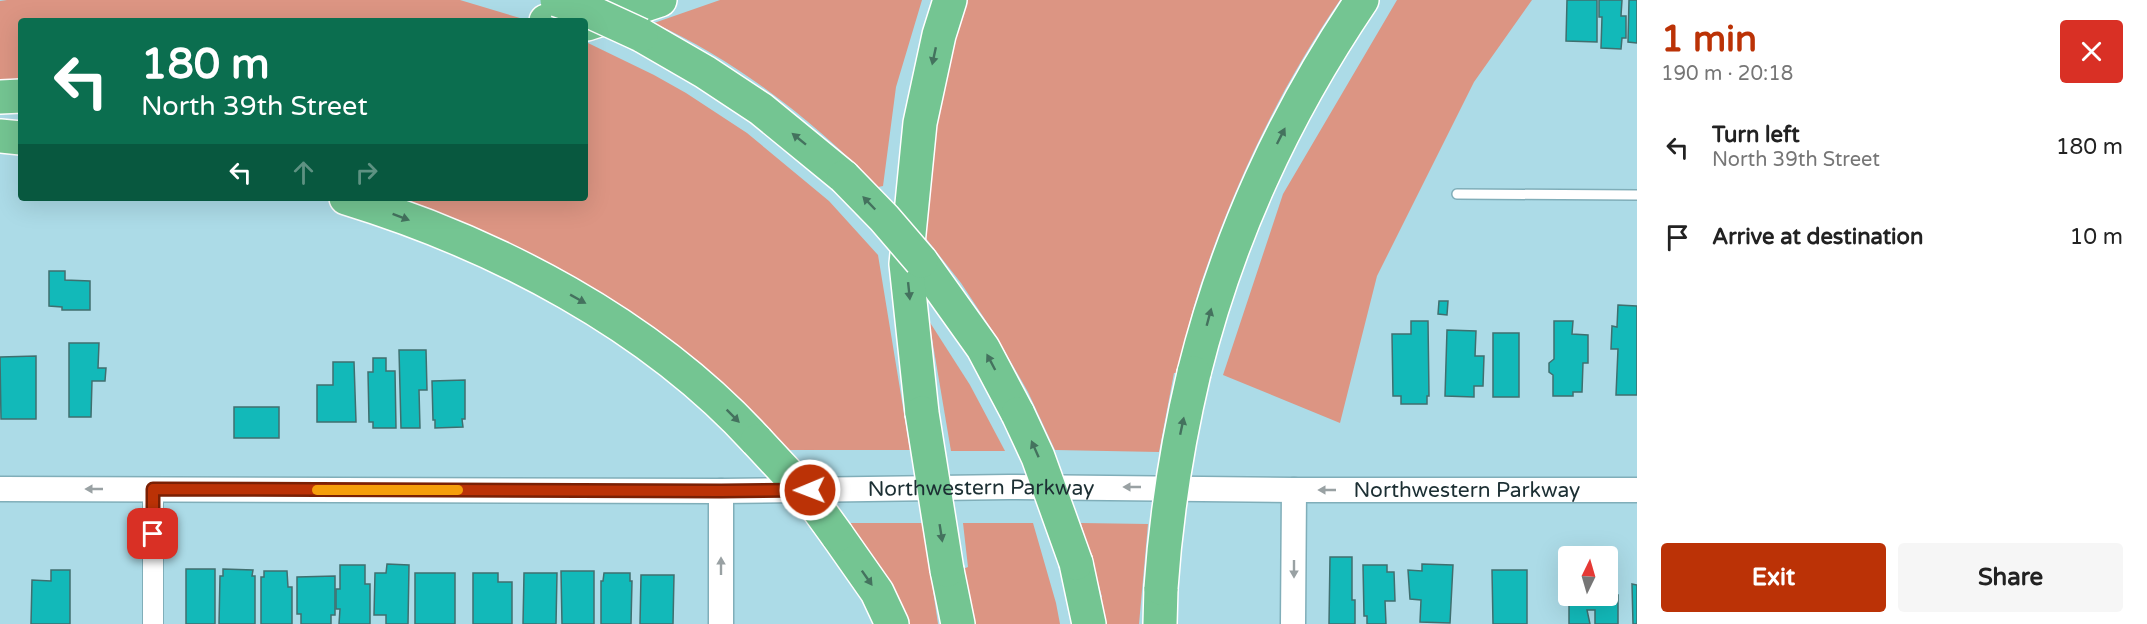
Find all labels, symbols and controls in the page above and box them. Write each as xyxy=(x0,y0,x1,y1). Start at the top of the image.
text: 1 min xyxy=(1661,18,1757,61)
button: close xyxy=(2060,20,2123,83)
text: 180 m xyxy=(141,39,270,90)
icon: left xyxy=(42,42,120,120)
one-way arrow xyxy=(929,47,938,66)
text: 190 m · 20:18 xyxy=(1661,62,1793,86)
text: North 39th Street xyxy=(141,90,368,123)
text: Turn left xyxy=(1712,122,1800,148)
one-way arrow xyxy=(1276,128,1286,145)
icon: left xyxy=(1661,131,1694,164)
one-way arrow xyxy=(791,133,807,146)
text: 180 m xyxy=(2056,134,2123,160)
text: North 39th Street xyxy=(1712,148,1880,172)
icon: left xyxy=(224,156,257,189)
icon: ahead xyxy=(287,156,320,189)
icon: right xyxy=(350,156,383,189)
one-way arrow xyxy=(862,195,876,210)
one-way arrow xyxy=(392,213,410,222)
icon: arrive xyxy=(1661,221,1694,254)
text: Arrive at destination xyxy=(1712,224,1923,250)
text: 10 m xyxy=(2069,224,2123,250)
one-way arrow xyxy=(904,281,913,300)
one-way arrow xyxy=(570,294,587,304)
one-way arrow xyxy=(1204,308,1214,326)
one-way arrow xyxy=(986,353,996,370)
one-way arrow xyxy=(726,408,740,422)
one-way arrow xyxy=(1178,416,1187,435)
one-way arrow xyxy=(1030,441,1039,458)
position arrow xyxy=(778,458,842,522)
street label: Northwestern Parkway xyxy=(867,474,1095,501)
street label: Northwestern Parkway xyxy=(1354,478,1580,503)
one-way arrow xyxy=(1122,482,1141,492)
one-way arrow xyxy=(85,484,104,494)
one-way arrow xyxy=(1317,485,1336,495)
pin xyxy=(127,508,178,559)
icon: arrive xyxy=(136,517,169,550)
one-way arrow xyxy=(937,524,946,543)
button: Exit xyxy=(1661,543,1886,612)
button: Share xyxy=(1898,543,2123,612)
north arrow xyxy=(1558,546,1618,606)
map controls xyxy=(1558,546,1618,606)
one-way arrow xyxy=(716,556,726,575)
one-way arrow xyxy=(1289,560,1299,579)
one-way arrow xyxy=(861,569,873,585)

